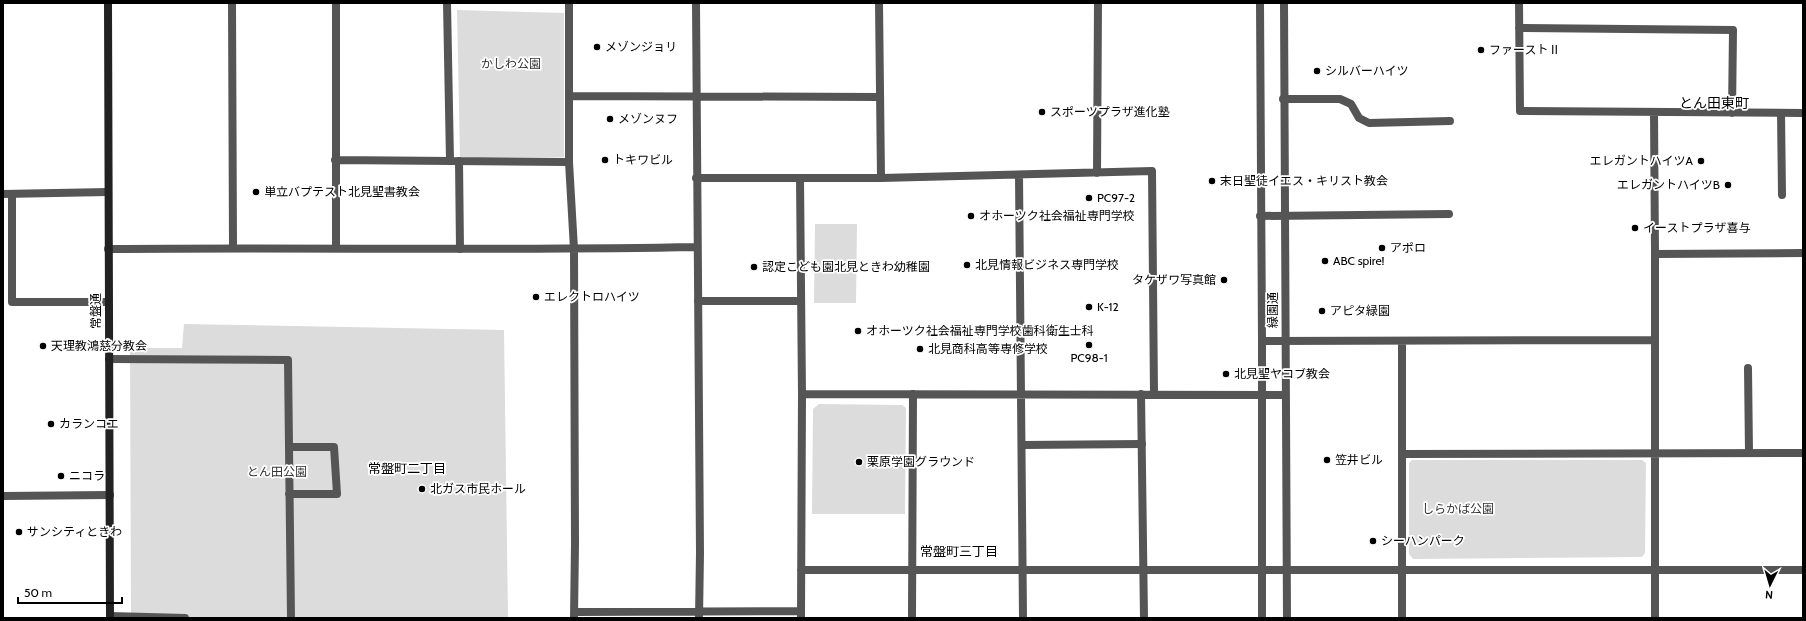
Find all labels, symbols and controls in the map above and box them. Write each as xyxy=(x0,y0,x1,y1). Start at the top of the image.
place label: メゾンジョリ xyxy=(605,39,677,54)
marker: メゾンジョリ xyxy=(592,42,602,52)
place label: ファーストⅡ xyxy=(1489,42,1560,57)
marker: ファーストⅡ xyxy=(1476,45,1486,55)
park label: かしわ公園 xyxy=(481,56,541,71)
place label: シルバーハイツ xyxy=(1325,63,1409,78)
marker: シルバーハイツ xyxy=(1312,66,1322,76)
district label: とん田東町 xyxy=(1679,94,1749,112)
place label: スポーツプラザ進化塾 xyxy=(1050,104,1170,119)
marker: スポーツプラザ進化塾 xyxy=(1037,107,1047,117)
place label: メゾンヌフ xyxy=(618,111,678,126)
marker: メゾンヌフ xyxy=(605,114,615,124)
place label: トキワビル xyxy=(613,152,673,167)
place label: エレガントハイツA xyxy=(1590,153,1694,168)
marker: トキワビル xyxy=(600,155,610,165)
marker: エレガントハイツA xyxy=(1696,156,1706,166)
place label: 末日聖徒イエス・キリスト教会 xyxy=(1220,173,1388,188)
marker: 末日聖徒イエス・キリスト教会 xyxy=(1207,176,1217,186)
place label: エレガントハイツB xyxy=(1617,177,1720,192)
marker: エレガントハイツB xyxy=(1723,180,1733,190)
place label: 単立バプテスト北見聖書教会 xyxy=(264,184,420,199)
marker: 単立バプテスト北見聖書教会 xyxy=(251,187,261,197)
place label: PC97-2 xyxy=(1097,190,1135,205)
marker: PC97-2 xyxy=(1084,193,1094,203)
place label: オホーツク社会福祉専門学校 xyxy=(979,208,1135,223)
marker: オホーツク社会福祉専門学校 xyxy=(966,211,976,221)
place label: イーストプラザ喜与 xyxy=(1643,220,1750,235)
marker: イーストプラザ喜与 xyxy=(1630,223,1640,233)
place label: アポロ xyxy=(1390,240,1426,255)
marker: アポロ xyxy=(1377,243,1387,253)
place label: ABC spire! xyxy=(1333,253,1385,268)
marker: ABC spire! xyxy=(1320,256,1330,266)
place label: 北見情報ビジネス専門学校 xyxy=(975,257,1119,272)
place label: 認定こども園北見ときわ幼稚園 xyxy=(762,259,930,274)
marker: 北見情報ビジネス専門学校 xyxy=(962,260,972,270)
marker: 認定こども園北見ときわ幼稚園 xyxy=(749,262,759,272)
place label: タケザワ写真館 xyxy=(1132,272,1216,287)
marker: タケザワ写真館 xyxy=(1219,275,1229,285)
place label: エレクトロハイツ xyxy=(544,289,640,304)
marker: エレクトロハイツ xyxy=(531,292,541,302)
street label: 緑園通 xyxy=(1265,292,1280,328)
street label: 常盤通 xyxy=(88,293,103,329)
place label: K-12 xyxy=(1097,299,1119,314)
marker: K-12 xyxy=(1084,302,1094,312)
place label: アピタ緑園 xyxy=(1330,303,1390,318)
marker: アピタ緑園 xyxy=(1317,306,1327,316)
place label: オホーツク社会福祉専門学校歯科衛生士科 xyxy=(866,323,1094,338)
marker: オホーツク社会福祉専門学校歯科衛生士科 xyxy=(853,326,863,336)
place label: 天理教鴻慈分教会 xyxy=(51,338,147,353)
marker: PC98-1 xyxy=(1084,340,1094,350)
marker: 天理教鴻慈分教会 xyxy=(38,341,48,351)
place label: 北見商科高等専修学校 xyxy=(928,341,1048,356)
marker: 北見商科高等専修学校 xyxy=(915,344,925,354)
place label: PC98-1 xyxy=(1070,350,1108,365)
place label: 北見聖ヤコブ教会 xyxy=(1234,366,1330,381)
marker: 北見聖ヤコブ教会 xyxy=(1221,369,1231,379)
place label: カランコエ xyxy=(59,416,119,431)
marker: カランコエ xyxy=(46,419,56,429)
place label: 笠井ビル xyxy=(1335,452,1383,467)
place label: 栗原学園グラウンド xyxy=(867,454,975,469)
marker: 笠井ビル xyxy=(1322,455,1332,465)
marker: 栗原学園グラウンド xyxy=(854,457,864,467)
district label: 常盤町二丁目 xyxy=(368,460,446,476)
park label: とん田公園 xyxy=(247,464,307,479)
place label: ニコラ xyxy=(69,468,105,483)
marker: ニコラ xyxy=(56,471,66,481)
place label: 北ガス市民ホール xyxy=(430,481,526,496)
marker: 北ガス市民ホール xyxy=(417,484,427,494)
park label: しらかば公園 xyxy=(1422,501,1494,516)
place label: サンシティときわ xyxy=(27,524,122,539)
marker: サンシティときわ xyxy=(14,527,24,537)
place label: シーハンパーク xyxy=(1381,533,1465,548)
marker: シーハンパーク xyxy=(1368,536,1378,546)
district label: 常盤町三丁目 xyxy=(920,543,998,559)
north arrow xyxy=(1750,565,1790,605)
scale bar xyxy=(18,579,122,605)
text: 50 m xyxy=(24,585,52,600)
text: N xyxy=(1765,588,1774,602)

